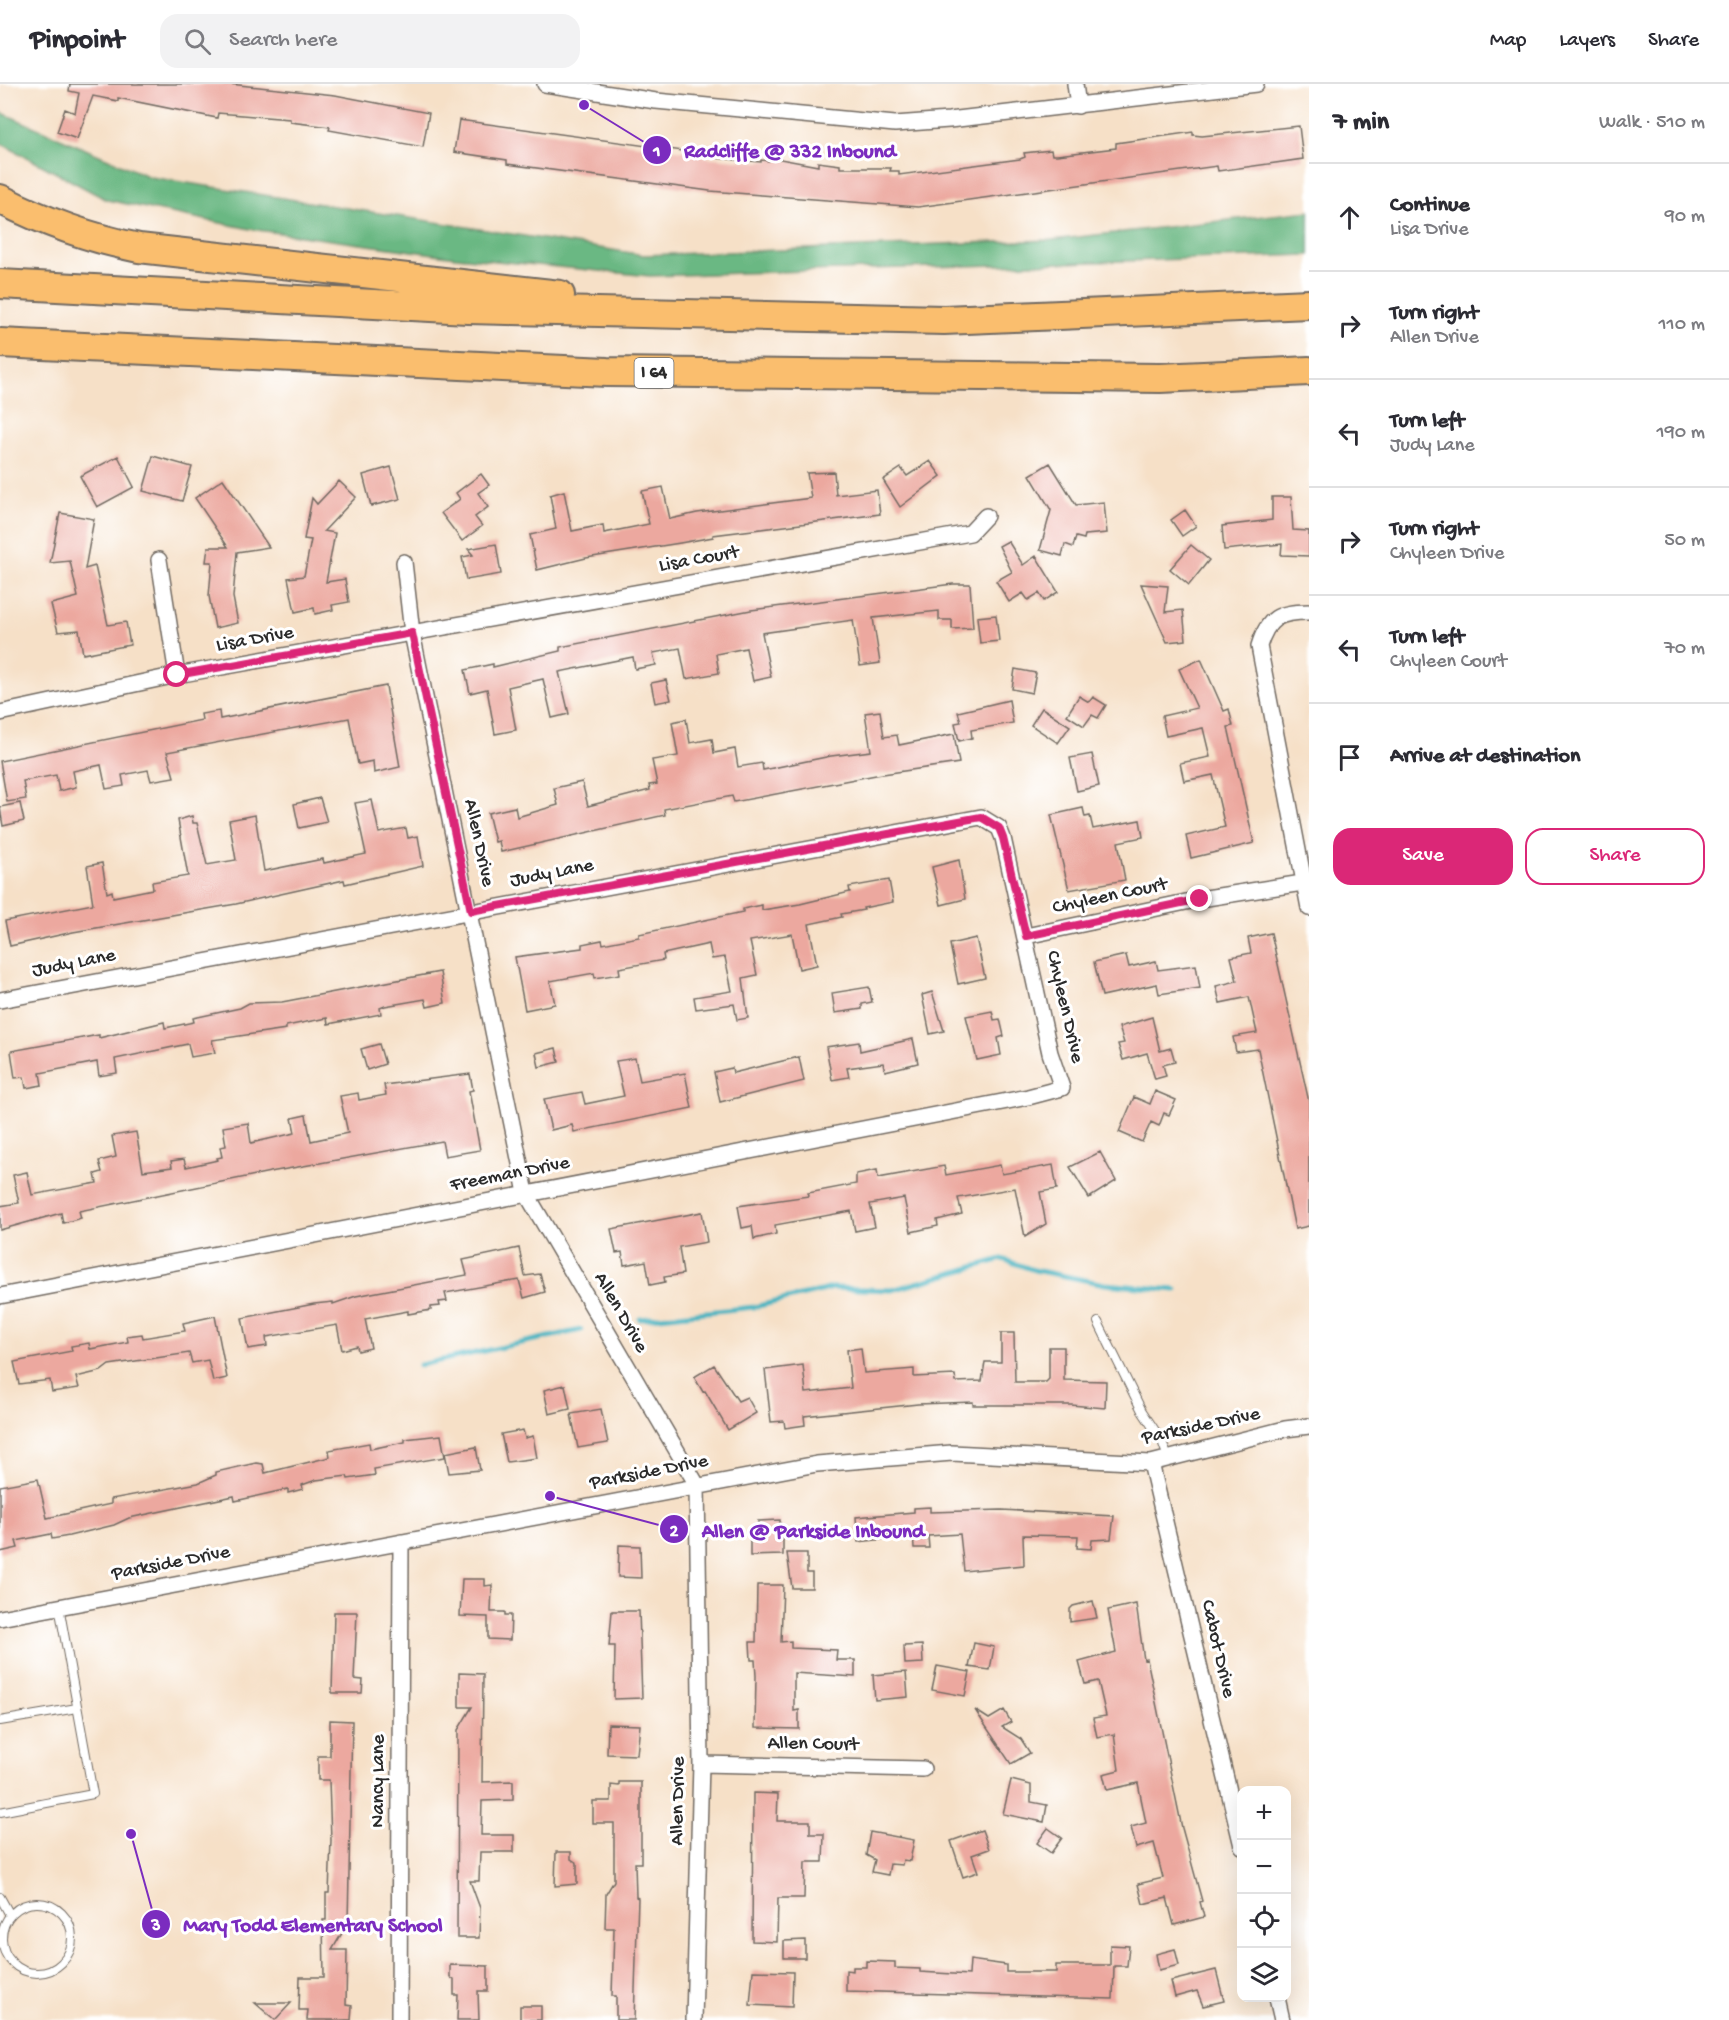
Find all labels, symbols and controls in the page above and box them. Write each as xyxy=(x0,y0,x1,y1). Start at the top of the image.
search box xyxy=(160,14,580,68)
text: Pinpoint xyxy=(30,25,124,58)
icon: search xyxy=(181,25,214,58)
text: Search here xyxy=(229,28,337,54)
text: Map xyxy=(1490,29,1526,54)
text: Layers xyxy=(1559,29,1615,54)
text: Share xyxy=(1648,29,1699,54)
text: 7 min xyxy=(1333,108,1389,139)
text: Walk · 510 m xyxy=(1599,112,1705,135)
callout: Radcliffe @ 332 Inbound xyxy=(642,130,908,169)
text: Radcliffe @ 332 Inbound xyxy=(683,141,899,166)
text: 1 xyxy=(652,142,661,163)
text: Continue xyxy=(1390,193,1470,219)
icon: ahead xyxy=(1333,201,1366,234)
text: 90 m xyxy=(1665,206,1705,229)
text: Lisa Drive xyxy=(1390,219,1468,242)
text: Turn right xyxy=(1390,301,1478,327)
icon: right xyxy=(1333,309,1366,342)
text: 110 m xyxy=(1659,314,1705,337)
text: Allen Drive xyxy=(1390,327,1479,350)
road number: I 64 xyxy=(634,358,674,388)
text: Turn left xyxy=(1390,409,1464,435)
icon: left xyxy=(1333,417,1366,450)
text: 190 m xyxy=(1657,422,1705,445)
text: Judy Lane xyxy=(1390,435,1475,458)
text: Turn right xyxy=(1390,517,1478,543)
icon: right xyxy=(1333,525,1366,558)
text: 50 m xyxy=(1664,530,1705,553)
street label: Lisa Court xyxy=(657,541,743,578)
text: Chyleen Drive xyxy=(1390,543,1504,566)
street label: Lisa Drive xyxy=(214,622,296,658)
text: Turn left xyxy=(1390,625,1464,651)
icon: left xyxy=(1333,633,1366,666)
text: 70 m xyxy=(1664,638,1705,661)
text: Chyleen Court xyxy=(1390,651,1507,674)
route start xyxy=(163,661,189,687)
icon: arrive xyxy=(1333,741,1366,774)
text: Arrive at destination xyxy=(1390,744,1580,770)
street label: Allen Drive xyxy=(458,797,499,889)
button: Save xyxy=(1333,828,1513,885)
button: Share xyxy=(1525,828,1705,885)
street label: Judy Lane xyxy=(508,855,596,893)
street label: Chyleen Court xyxy=(1051,873,1171,920)
route end xyxy=(1186,885,1212,911)
street label: Judy Lane xyxy=(30,945,118,983)
street label: Chyleen Drive xyxy=(1040,949,1088,1066)
street label: Freeman Drive xyxy=(447,1152,572,1198)
street label: Allen Drive xyxy=(588,1269,652,1358)
street label: Parkside Drive xyxy=(1139,1403,1263,1451)
street label: Parkside Drive xyxy=(587,1450,711,1496)
callout: Allen @ Parkside Inbound xyxy=(659,1510,936,1549)
text: Allen @ Parkside Inbound xyxy=(701,1521,927,1546)
text: 2 xyxy=(670,1522,679,1543)
street label: Parkside Drive xyxy=(109,1541,233,1587)
street label: Cabot Drive xyxy=(1195,1598,1240,1701)
street label: Allen Court xyxy=(767,1733,861,1757)
street label: Nancy Lane xyxy=(368,1734,391,1828)
street label: Allen Drive xyxy=(667,1756,691,1846)
map controls xyxy=(1237,1786,1291,2002)
button: + xyxy=(1237,1786,1291,1840)
button: − xyxy=(1237,1840,1291,1894)
button: locate xyxy=(1237,1894,1291,1948)
callout: Mary Todd Elementary School xyxy=(141,1904,455,1943)
text: Mary Todd Elementary School xyxy=(183,1915,443,1940)
text: 3 xyxy=(150,1916,161,1937)
button: layers xyxy=(1237,1948,1291,2002)

